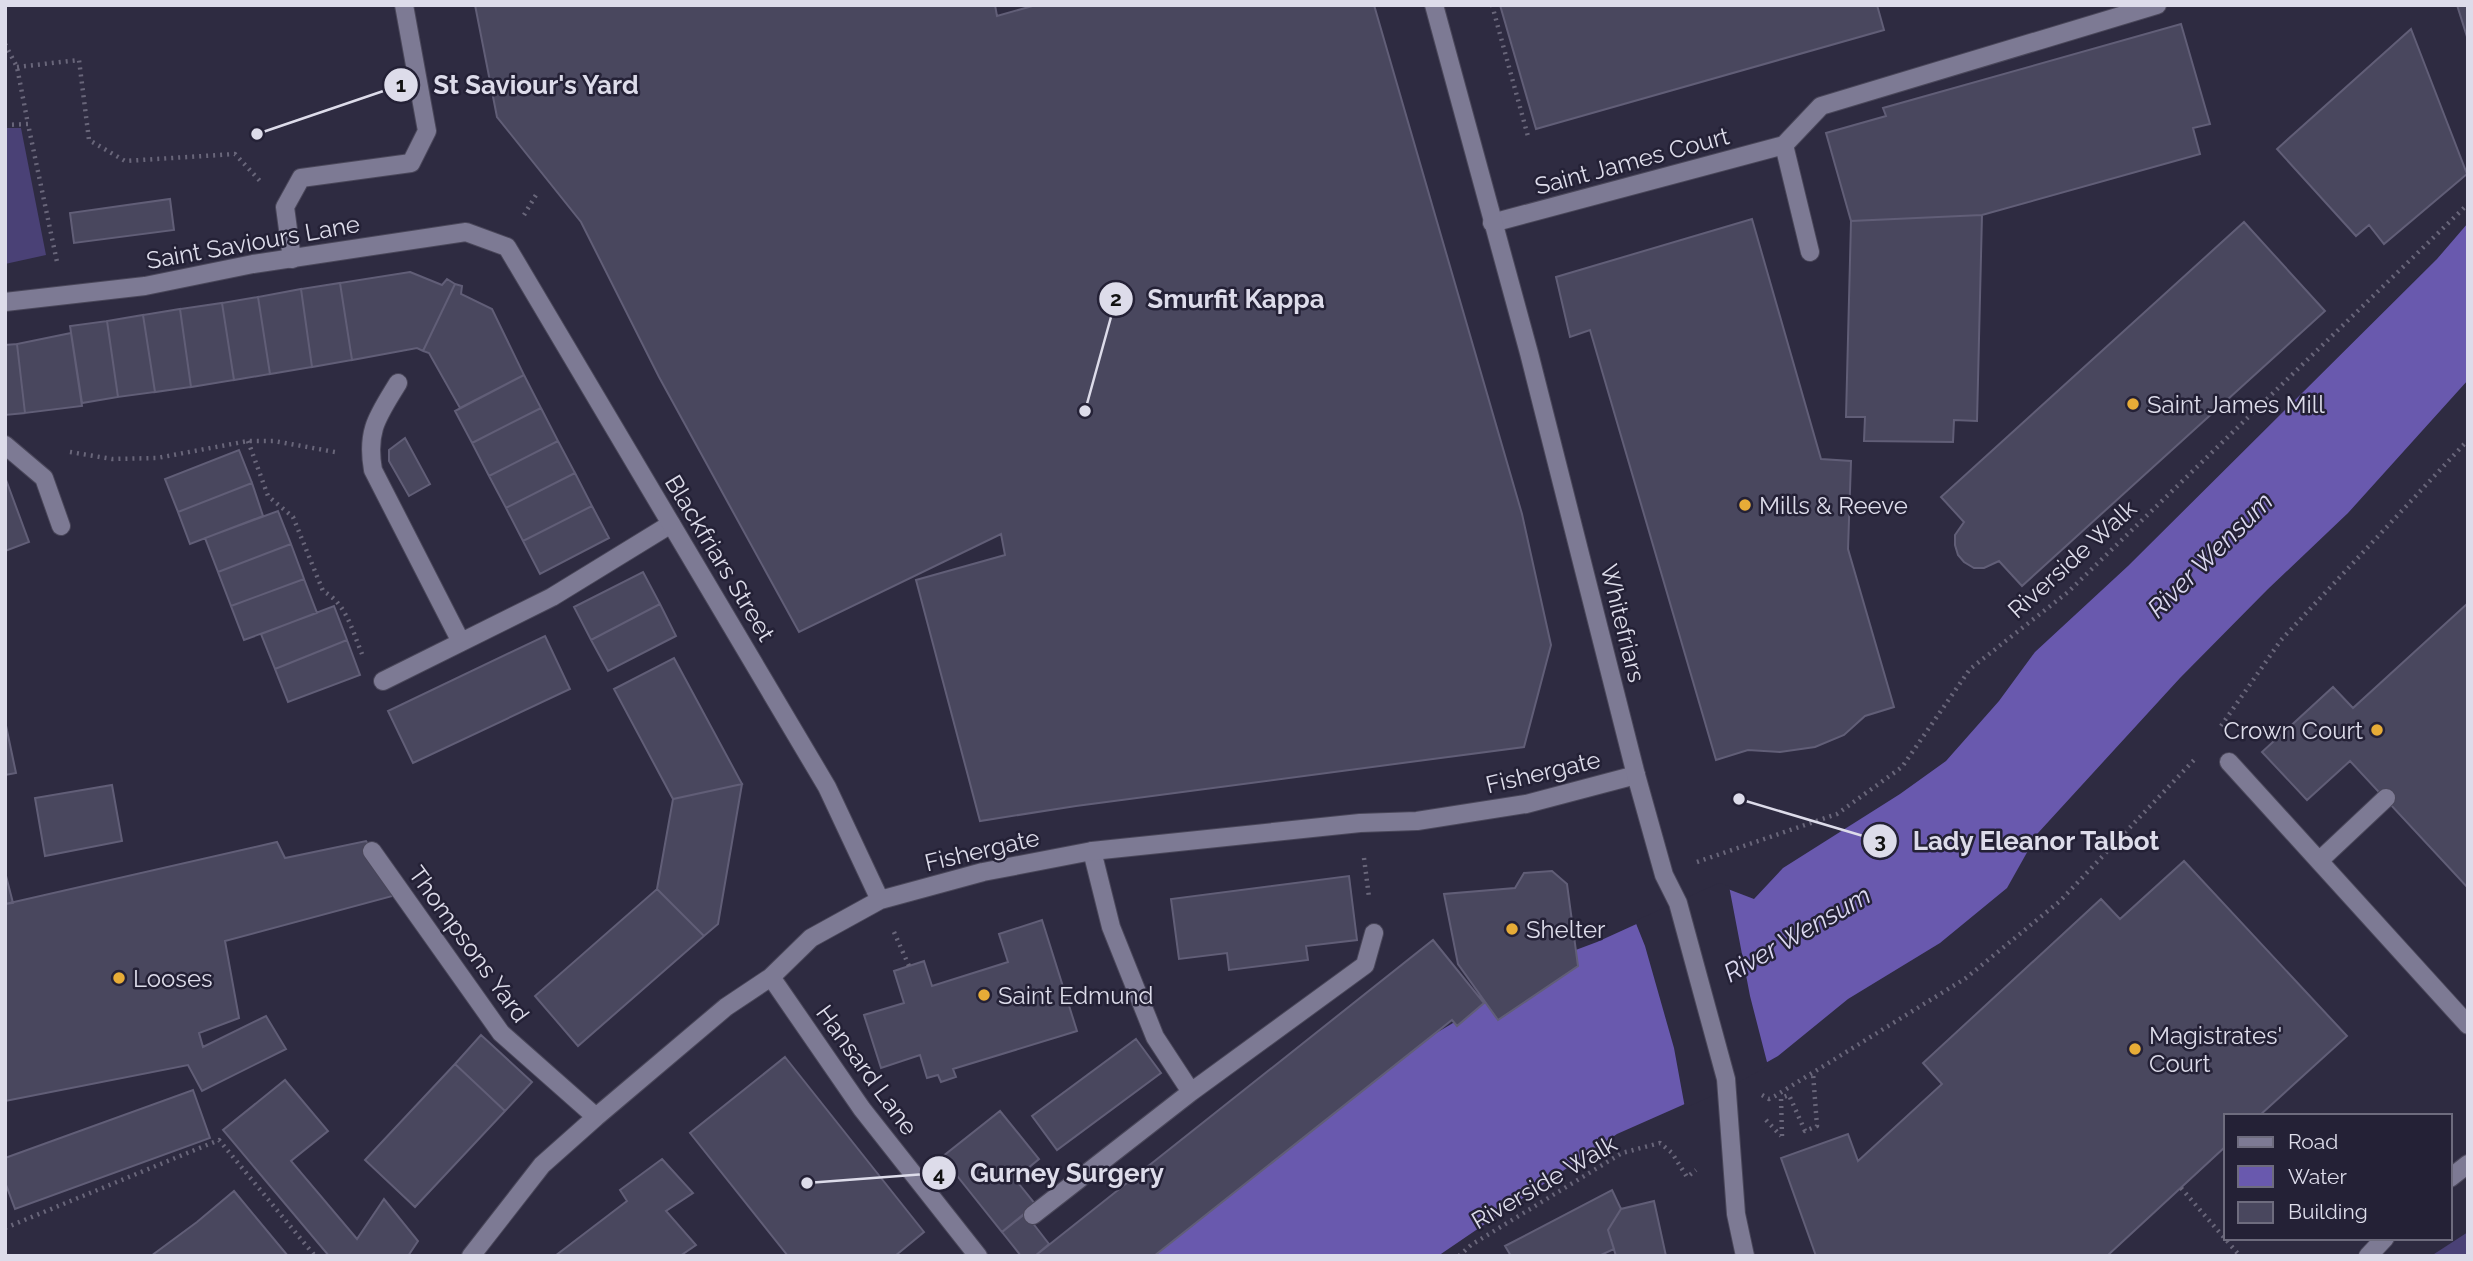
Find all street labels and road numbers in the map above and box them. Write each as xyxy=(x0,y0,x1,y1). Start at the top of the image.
street label: Saint James Court xyxy=(1532,121,1732,201)
street label: Saint Saviours Lane xyxy=(144,209,362,275)
street label: Blackfriars Street xyxy=(659,470,781,646)
street label: Riverside Walk xyxy=(2002,494,2142,624)
street label: Whitefriars xyxy=(1594,561,1652,685)
street label: Fishergate xyxy=(1483,745,1603,799)
street label: Fishergate xyxy=(922,823,1042,877)
street label: Thompsons Yard xyxy=(403,860,535,1028)
street label: Hansard Lane xyxy=(810,999,924,1141)
street label: Riverside Walk xyxy=(1466,1129,1622,1235)

